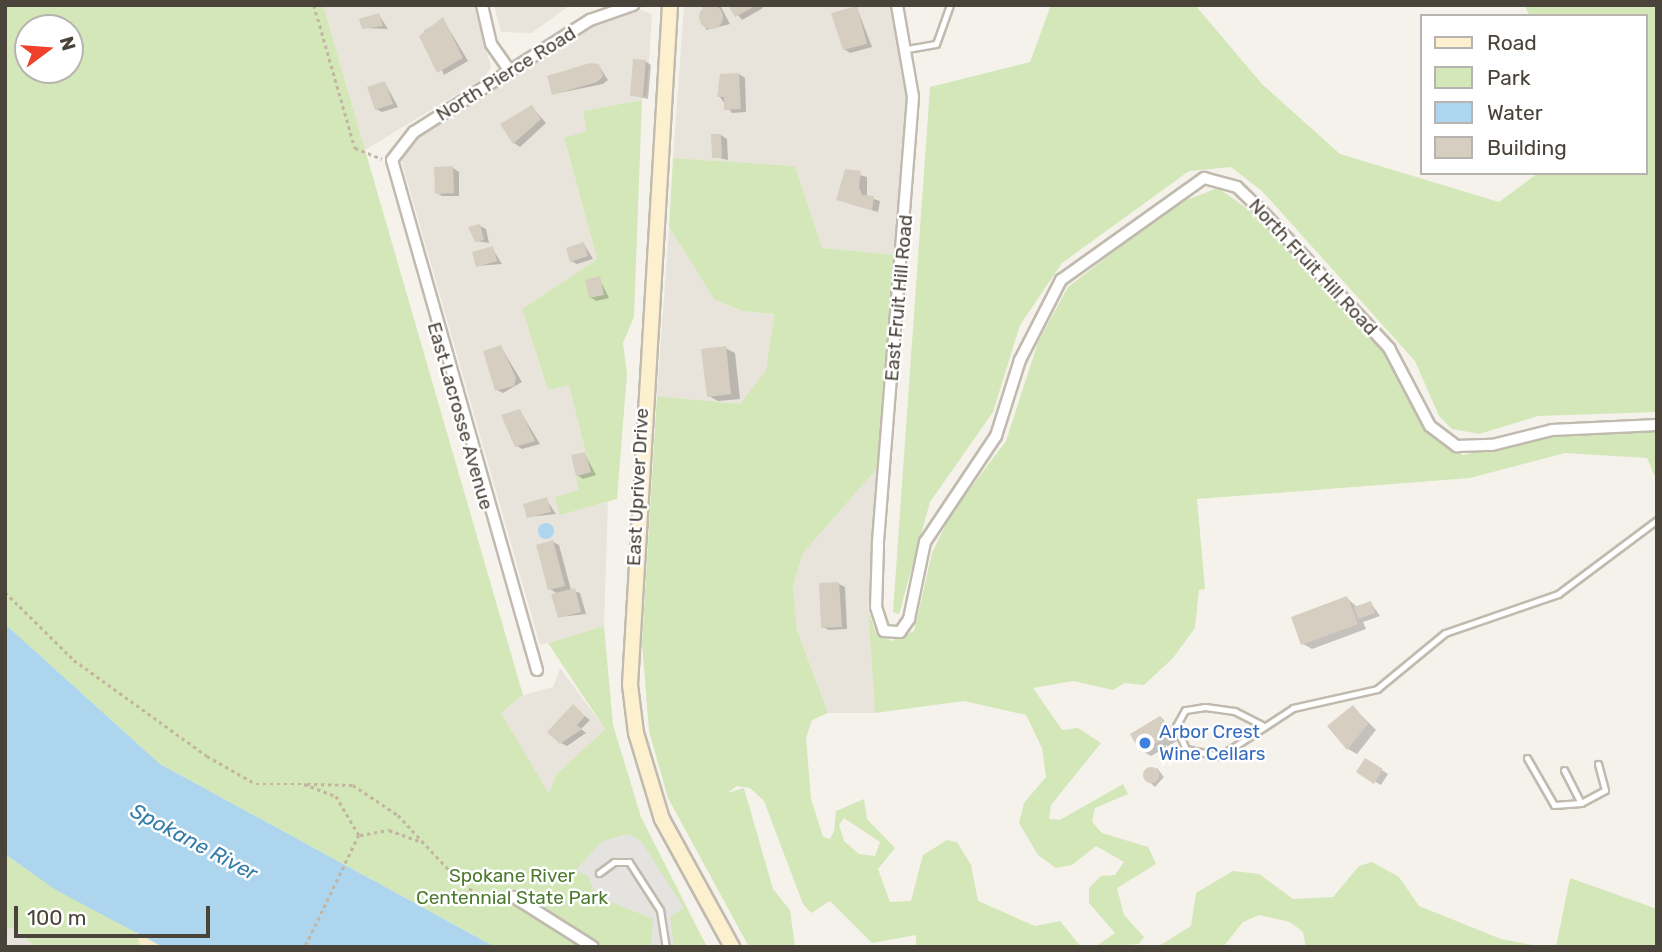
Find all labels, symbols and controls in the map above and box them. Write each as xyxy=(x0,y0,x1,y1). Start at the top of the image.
north arrow xyxy=(14,14,84,84)
legend xyxy=(1420,14,1648,175)
street label: North Pierce Road xyxy=(432,22,580,126)
text: Road xyxy=(1487,30,1537,55)
text: N xyxy=(55,34,81,53)
text: Park xyxy=(1487,65,1531,90)
text: Water xyxy=(1487,100,1543,125)
text: Building xyxy=(1487,135,1567,160)
street label: North Fruit Hill Road xyxy=(1244,194,1382,340)
street label: East Fruit Hill Road xyxy=(880,214,918,382)
street label: East Lacrosse Avenue xyxy=(422,319,498,513)
street label: East Upriver Drive xyxy=(622,407,654,567)
place label: Arbor Crest Wine Cellars xyxy=(1159,721,1266,765)
marker: Arbor Crest Wine Cellars xyxy=(1137,735,1153,751)
water label: Spokane River xyxy=(126,798,262,886)
park label: Spokane River Centennial State Park xyxy=(416,865,608,909)
scale bar xyxy=(18,892,214,936)
text: 100 m xyxy=(27,905,86,930)

